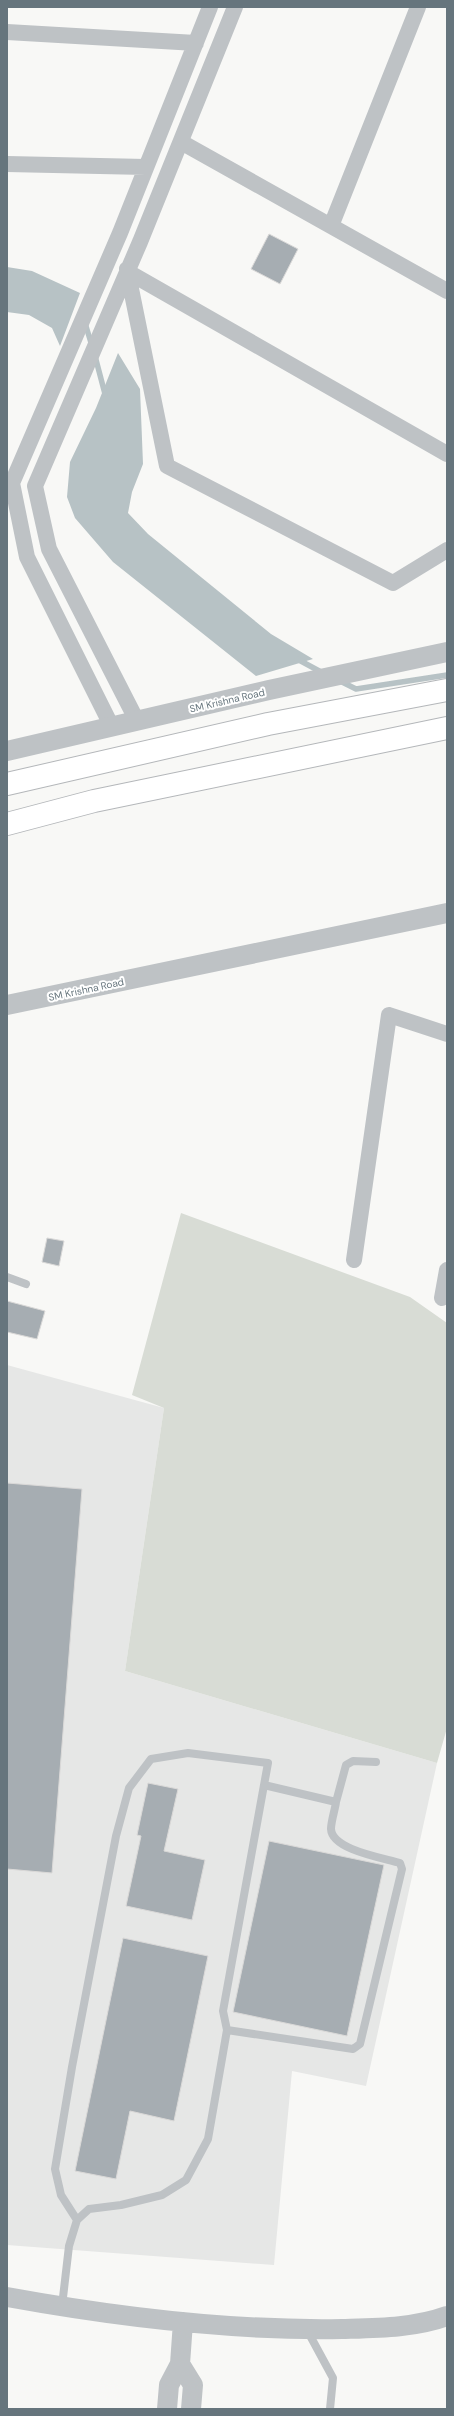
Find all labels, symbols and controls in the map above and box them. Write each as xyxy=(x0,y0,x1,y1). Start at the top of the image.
street label: SM Krishna Road xyxy=(188,686,266,715)
street label: SM Krishna Road xyxy=(47,975,125,1004)

